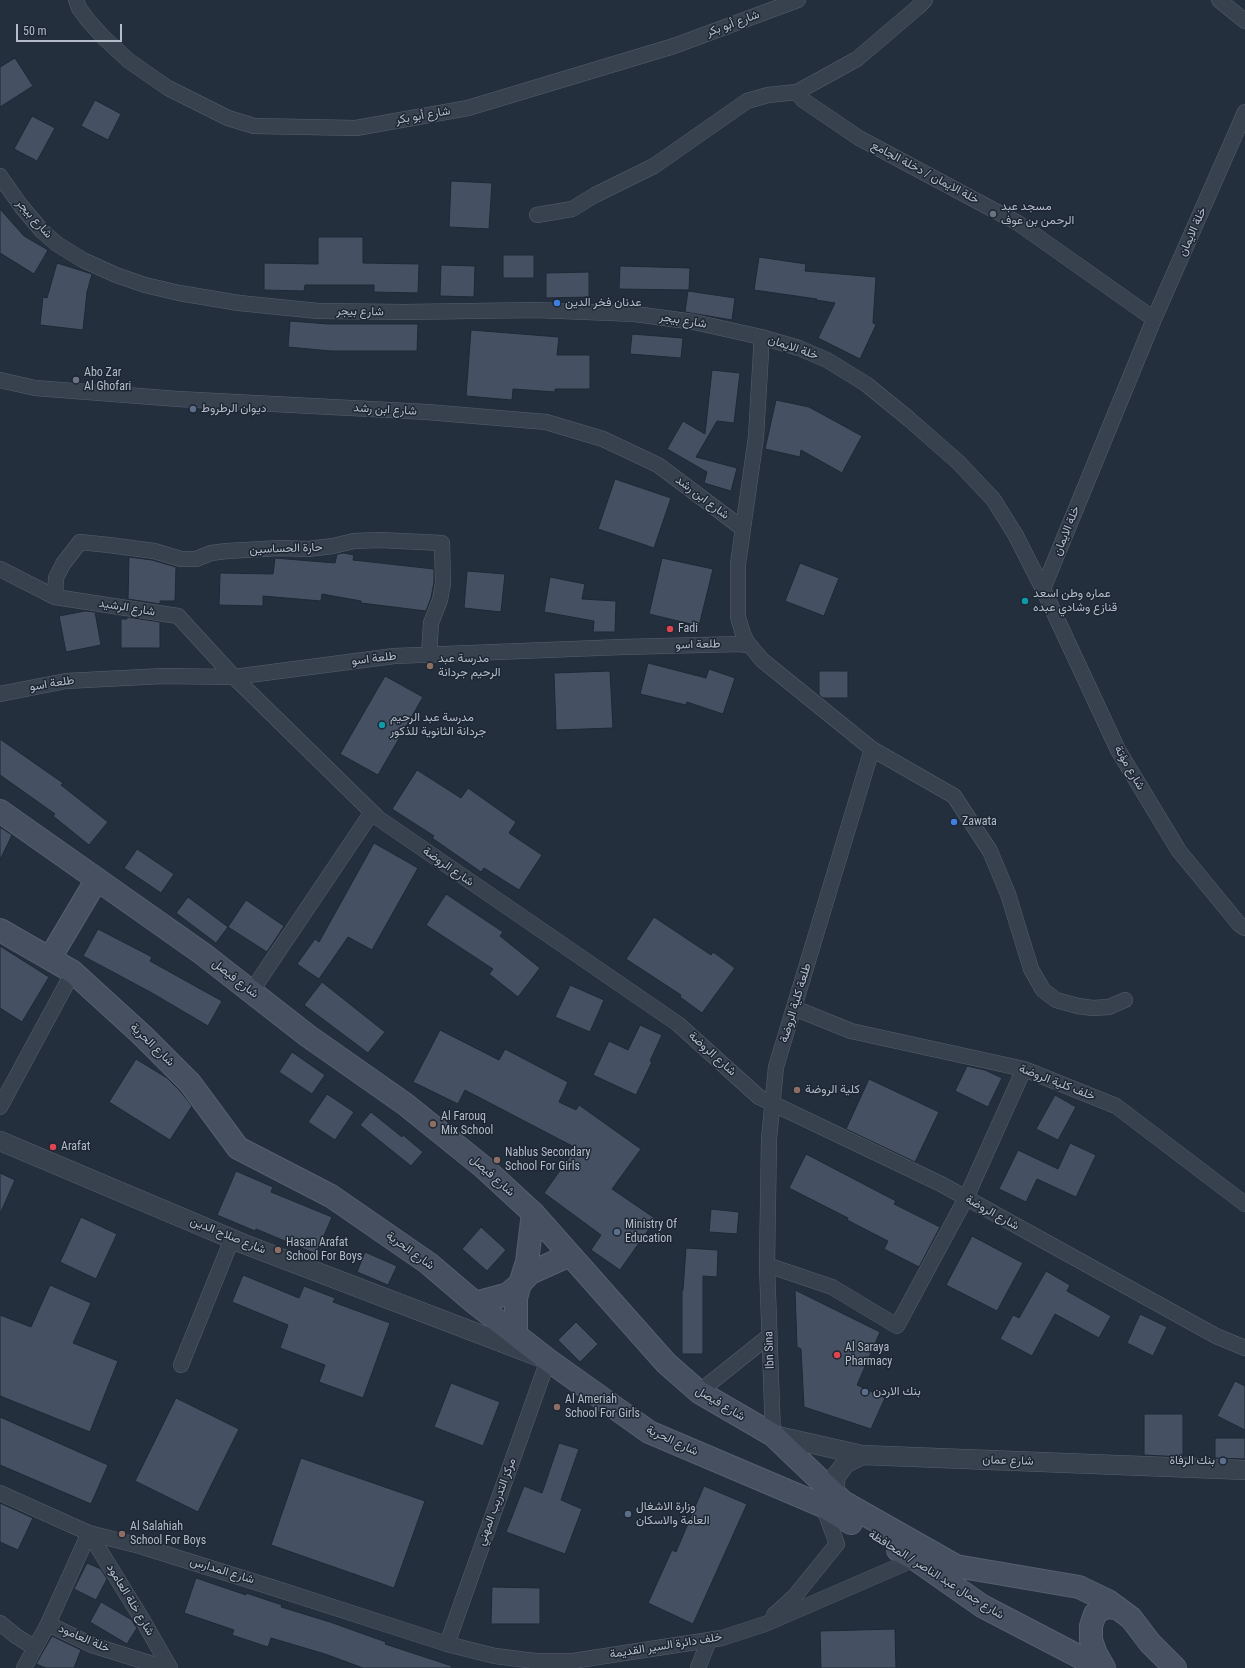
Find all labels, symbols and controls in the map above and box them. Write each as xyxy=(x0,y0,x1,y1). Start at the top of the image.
street label: شارع أبو بكر xyxy=(704,8,762,40)
scale bar xyxy=(18,16,124,42)
text: 50 m xyxy=(23,24,47,38)
street label: شارع أبو بكر xyxy=(394,104,452,128)
street label: خلة الايمان / دخلة الجامع xyxy=(869,138,981,208)
street label: شارع بيجر xyxy=(13,196,55,242)
place label: مسجد عبد الرحمن بن عوف xyxy=(1001,200,1074,228)
street label: خلة الايمان xyxy=(1176,205,1210,259)
marker: مسجد عبد الرحمن بن عوف xyxy=(988,209,998,219)
place label: عدنان فخر الدين xyxy=(565,296,642,310)
marker: عدنان فخر الدين xyxy=(552,298,562,308)
street label: شارع بيجر xyxy=(336,304,384,320)
street label: شارع بيجر xyxy=(658,310,708,332)
street label: خلة الايمان xyxy=(766,333,820,363)
place label: Abo Zar Al Ghofari xyxy=(84,366,131,394)
marker: Abo Zar Al Ghofari xyxy=(71,375,81,385)
street label: شارع ابن رشد xyxy=(353,401,417,419)
place label: ديوان الرطروط xyxy=(201,402,267,416)
marker: ديوان الرطروط xyxy=(188,404,198,414)
street label: شارع ابن رشد xyxy=(672,473,732,523)
street label: خلة الايمان xyxy=(1051,504,1083,558)
street label: حارة الحساسين xyxy=(249,541,323,557)
place label: عماره وطن اسعد قنازع وشادي عبده xyxy=(1033,587,1117,615)
street label: شارع الرشيد xyxy=(98,596,156,620)
marker: عماره وطن اسعد قنازع وشادي عبده xyxy=(1020,596,1030,606)
place label: Fadi xyxy=(678,622,698,636)
marker: Fadi xyxy=(665,624,675,634)
street label: طلعة اسو xyxy=(675,637,721,653)
street label: طلعة اسو xyxy=(351,649,397,669)
place label: مدرسة عبد الرحيم جردانة xyxy=(438,652,501,680)
marker: مدرسة عبد الرحيم جردانة xyxy=(425,661,435,671)
street label: طلعة اسو xyxy=(29,673,75,695)
place label: مدرسة عبد الرحيم جردانة الثانوية للذكور xyxy=(390,711,486,739)
marker: مدرسة عبد الرحيم جردانة الثانوية للذكور xyxy=(377,720,387,730)
street label: شارع مؤتة xyxy=(1111,743,1147,793)
place label: Zawata xyxy=(962,815,997,829)
marker: Zawata xyxy=(949,817,959,827)
street label: شارع الروضة xyxy=(420,844,476,890)
street label: شارع فيصل xyxy=(209,956,261,1002)
street label: طلعة كلية الروضة xyxy=(777,962,815,1044)
street label: شارع الحرية xyxy=(127,1020,177,1070)
street label: شارع الروضة xyxy=(685,1029,739,1079)
street label: خلف كلية الروضة xyxy=(1017,1062,1097,1104)
place label: كلية الروضة xyxy=(805,1083,860,1097)
marker: كلية الروضة xyxy=(792,1085,802,1095)
place label: Al Farouq Mix School xyxy=(441,1110,493,1138)
marker: Al Farouq Mix School xyxy=(428,1119,438,1129)
place label: Arafat xyxy=(61,1140,90,1154)
marker: Arafat xyxy=(48,1142,58,1152)
place label: Nablus Secondary School For Girls xyxy=(505,1146,591,1174)
street label: شارع فيصل xyxy=(467,1152,517,1200)
marker: Nablus Secondary School For Girls xyxy=(492,1155,502,1165)
street label: شارع الروضة xyxy=(963,1192,1021,1234)
street label: شارع صلاح الدين xyxy=(188,1214,268,1258)
place label: Ministry Of Education xyxy=(625,1218,677,1246)
marker: Ministry Of Education xyxy=(612,1227,622,1237)
street label: شارع الحرية xyxy=(383,1229,437,1273)
place label: Hasan Arafat School For Boys xyxy=(286,1236,362,1264)
marker: Hasan Arafat School For Boys xyxy=(273,1245,283,1255)
street label: Ibn Sina xyxy=(762,1331,778,1369)
place label: Al Saraya Pharmacy xyxy=(845,1341,892,1369)
marker: Al Saraya Pharmacy xyxy=(832,1350,842,1360)
street label: شارع فيصل xyxy=(693,1384,747,1424)
place label: بنك الاردن xyxy=(873,1385,921,1399)
marker: بنك الاردن xyxy=(860,1387,870,1397)
place label: Al Ameriah School For Girls xyxy=(565,1393,640,1421)
marker: Al Ameriah School For Girls xyxy=(552,1402,562,1412)
street label: شارع الحرية xyxy=(644,1423,700,1459)
street label: شارع عمان xyxy=(982,1453,1034,1469)
place label: بنك الرفاة xyxy=(1169,1454,1215,1468)
street label: مركز التدريب المهني xyxy=(474,1456,520,1548)
marker: بنك الرفاة xyxy=(1218,1456,1228,1466)
place label: وزارة الاشغال العامة والاسكان xyxy=(636,1500,709,1528)
marker: وزارة الاشغال العامة والاسكان xyxy=(623,1509,633,1519)
place label: Al Salahiah School For Boys xyxy=(130,1520,206,1548)
street label: شارع جمال عبد الناصر / المحافظة xyxy=(866,1527,1006,1623)
marker: Al Salahiah School For Boys xyxy=(117,1529,127,1539)
street label: شارع المدارس xyxy=(188,1554,256,1588)
street label: شارع خلة العامود xyxy=(103,1561,157,1639)
street label: خلة العامود xyxy=(56,1622,112,1656)
street label: خلف دائرة السير القديمة xyxy=(609,1630,723,1662)

